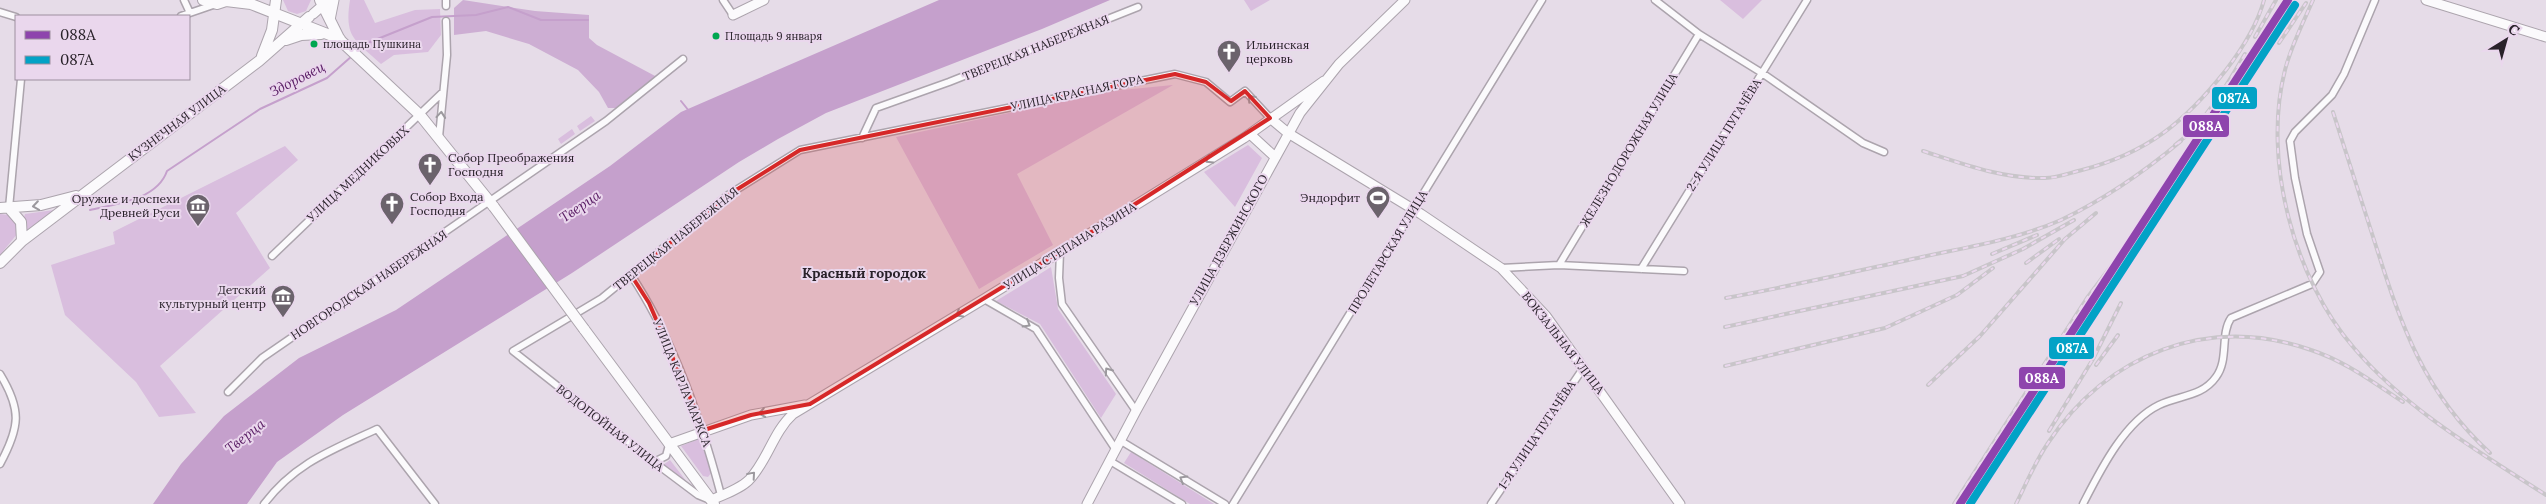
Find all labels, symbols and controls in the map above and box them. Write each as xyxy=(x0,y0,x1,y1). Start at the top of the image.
street label: ТВЕРЕЦКАЯ НАБЕРЕЖНАЯ xyxy=(961,11,1111,84)
legend xyxy=(15,15,190,80)
north arrow xyxy=(2481,15,2531,65)
text: С xyxy=(2505,20,2523,40)
text: 088А xyxy=(60,25,96,44)
place label: Площадь 9 января xyxy=(725,29,822,43)
marker: Площадь 9 января xyxy=(711,31,721,41)
place label: площадь Пушкина xyxy=(323,37,421,51)
place label: Ильинская церковь xyxy=(1246,37,1309,66)
marker: площадь Пушкина xyxy=(309,39,319,49)
church icon: Ильинская церковь xyxy=(1216,39,1242,73)
text: 087А xyxy=(60,50,94,69)
water label: Здоровец xyxy=(266,57,328,101)
street label: ЖЕЛЕЗНОДОРОЖНАЯ УЛИЦА xyxy=(1577,70,1681,229)
street label: УЛИЦА КРАСНАЯ ГОРА xyxy=(1008,71,1145,114)
street label: 2-Я УЛИЦА ПУГАЧЁВА xyxy=(1683,75,1765,194)
street label: КУЗНЕЧНАЯ УЛИЦА xyxy=(125,81,229,164)
line badge: 087А xyxy=(2211,86,2258,110)
text: 087А xyxy=(2218,89,2251,107)
one-way arrow xyxy=(1248,95,1257,104)
one-way arrow xyxy=(436,110,447,118)
line badge: 088А xyxy=(2182,114,2230,138)
text: 088А xyxy=(2189,117,2224,135)
street label: УЛИЦА МЕДНИКОВЫХ xyxy=(303,122,412,225)
place label: Собор Преображения Господня xyxy=(448,150,574,179)
church icon: Собор Преображения Господня xyxy=(417,152,443,186)
one-way arrow xyxy=(1205,154,1214,163)
street label: УЛИЦА ДЗЕРЖИНСКОГО xyxy=(1186,172,1271,309)
street label: ТВЕРЕЦКАЯ НАБЕРЕЖНАЯ xyxy=(610,184,741,294)
sports icon: Эндорфит xyxy=(1365,185,1391,219)
water label: Тверца xyxy=(556,186,604,226)
street label: ПРОЛЕТАРСКАЯ УЛИЦА xyxy=(1345,187,1431,316)
place label: Собор Входа Господня xyxy=(410,189,483,218)
place label: Эндорфит xyxy=(1300,190,1360,205)
place label: Оружие и доспехи Древней Руси xyxy=(72,191,180,220)
church icon: Собор Входа Господня xyxy=(379,191,405,225)
museum icon: Оружие и доспехи Древней Руси xyxy=(185,193,211,227)
street label: УЛИЦА СТЕПАНА РАЗИНА xyxy=(1000,198,1139,293)
one-way arrow xyxy=(32,200,40,211)
street label: НОВГОРОДСКАЯ НАБЕРЕЖНАЯ xyxy=(288,226,450,343)
district label: Красный городок xyxy=(802,264,927,282)
place label: Детский культурный центр xyxy=(159,282,266,311)
museum icon: Детский культурный центр xyxy=(270,284,296,318)
street label: ВОКЗАЛЬНАЯ УЛИЦА xyxy=(1519,289,1608,397)
one-way arrow xyxy=(956,308,965,318)
street label: УЛИЦА КАРЛА МАРКСА xyxy=(650,316,715,449)
one-way arrow xyxy=(1021,317,1030,327)
line badge: 087А xyxy=(2048,336,2095,360)
text: 087А xyxy=(2056,339,2089,357)
line badge: 088А xyxy=(2018,366,2066,390)
one-way arrow xyxy=(1105,367,1114,377)
text: 088А xyxy=(2025,369,2060,387)
street label: 1-Я УЛИЦА ПУГАЧЁВА xyxy=(1495,377,1579,492)
street label: ВОДОПОЙНАЯ УЛИЦА xyxy=(554,381,667,475)
one-way arrow xyxy=(758,407,766,418)
water label: Тверца xyxy=(221,415,269,457)
one-way arrow xyxy=(747,472,756,481)
one-way arrow xyxy=(1180,475,1189,485)

